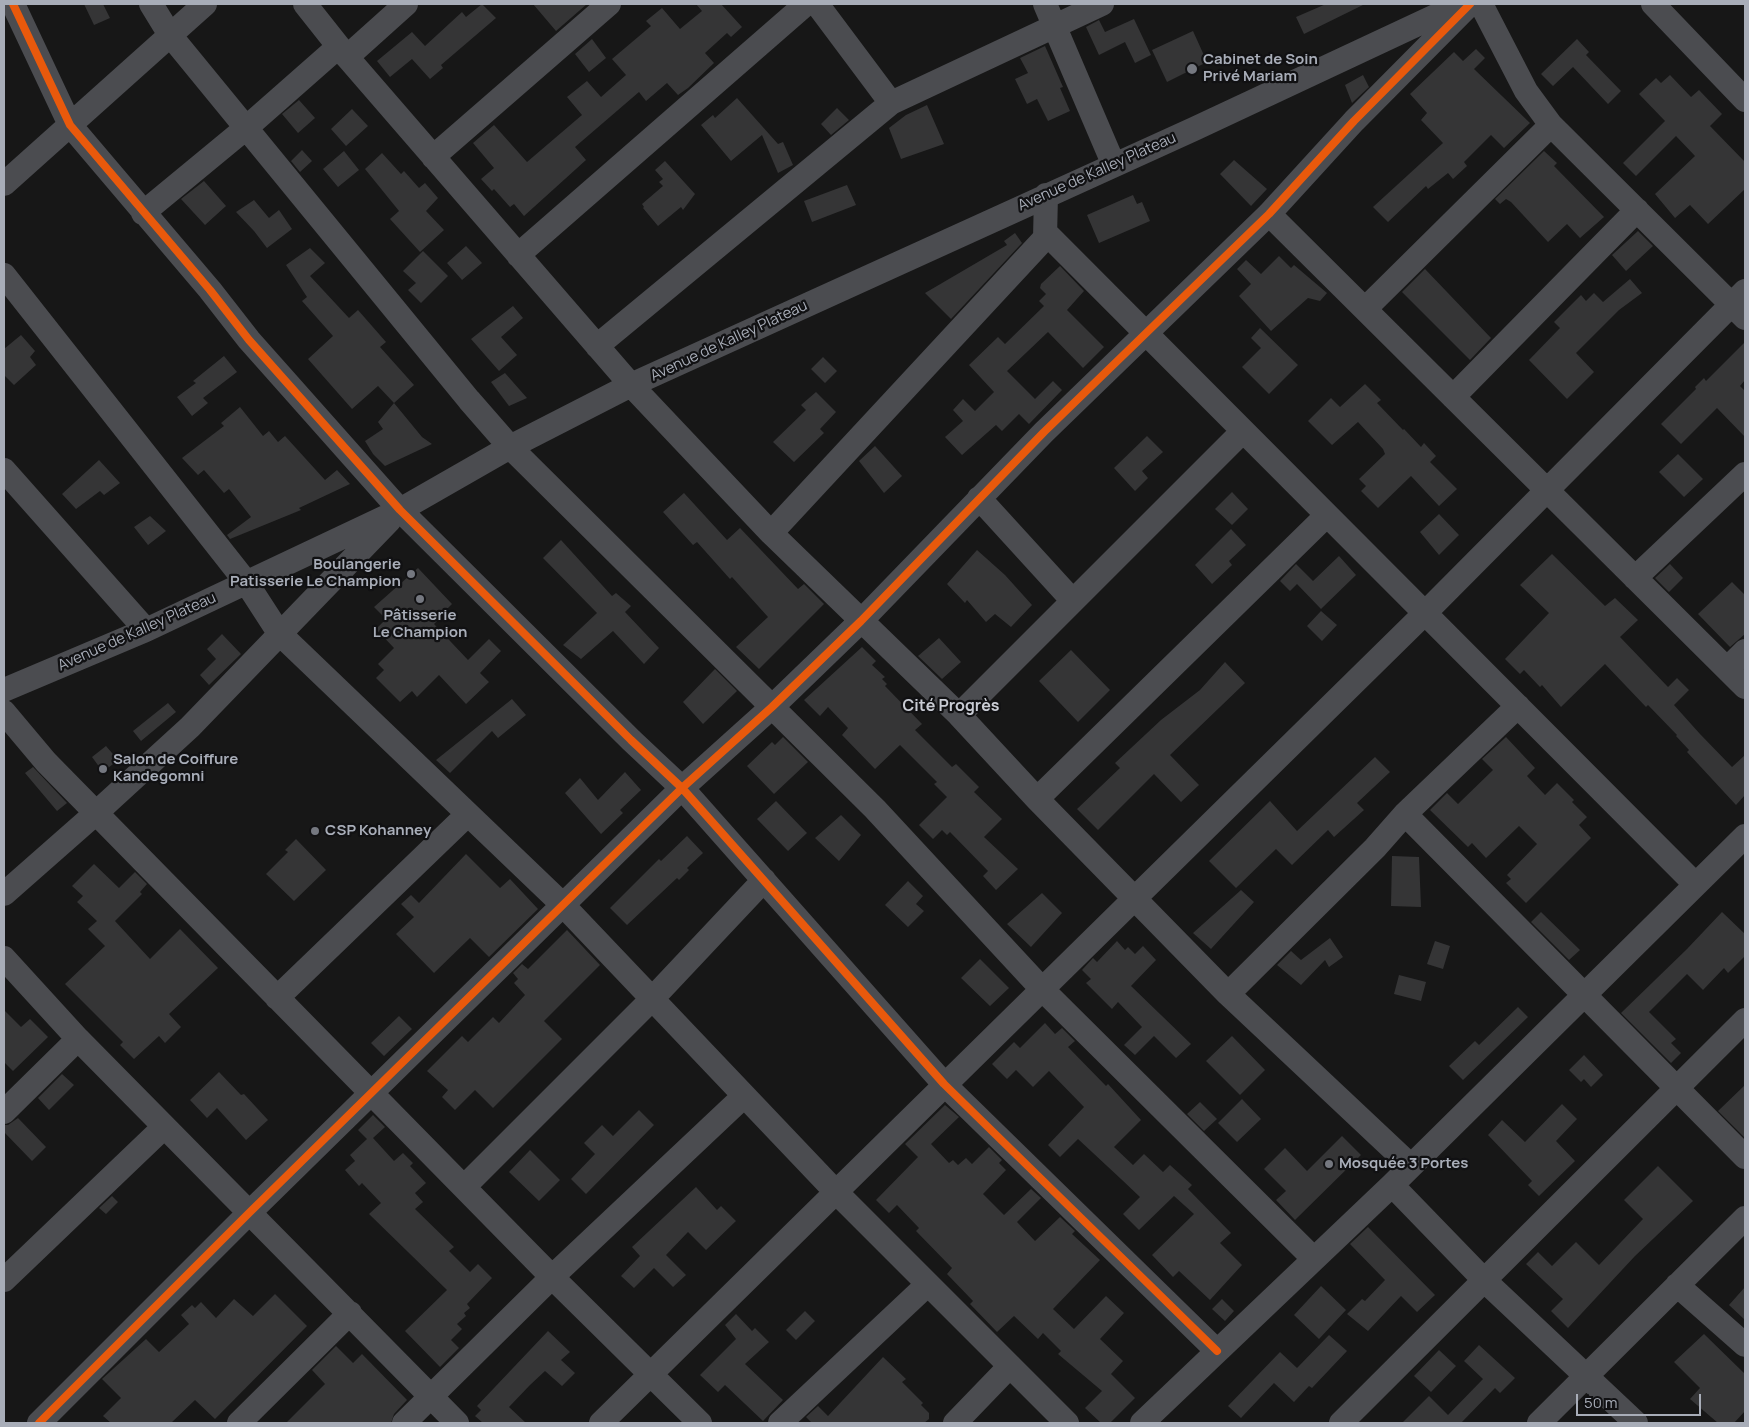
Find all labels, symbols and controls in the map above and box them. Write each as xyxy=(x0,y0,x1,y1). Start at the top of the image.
place label: Cabinet de Soin Privé Mariam xyxy=(1203,51,1318,86)
marker: Cabinet de Soin Privé Mariam xyxy=(1185,62,1199,76)
street label: Avenue de Kalley Plateau xyxy=(1015,129,1179,215)
street label: Avenue de Kalley Plateau xyxy=(648,297,810,385)
place label: Boulangerie Patisserie Le Champion xyxy=(230,556,401,591)
marker: Boulangerie Patisserie Le Champion xyxy=(405,568,417,580)
street label: Avenue de Kalley Plateau xyxy=(55,589,219,675)
marker: Pâtisserie Le Champion xyxy=(414,593,426,605)
place label: Pâtisserie Le Champion xyxy=(373,607,467,642)
district label: Cité Progrès xyxy=(903,697,999,717)
place label: Salon de Coiffure Kandegomni xyxy=(113,751,238,786)
marker: Salon de Coiffure Kandegomni xyxy=(97,763,109,775)
place label: CSP Kohanney xyxy=(325,822,431,840)
marker: CSP Kohanney xyxy=(309,825,321,837)
place label: Mosquée 3 Portes xyxy=(1339,1155,1468,1173)
marker: Mosquée 3 Portes xyxy=(1323,1158,1335,1170)
scale bar xyxy=(1579,1384,1704,1416)
text: 50 m xyxy=(1584,1392,1618,1413)

